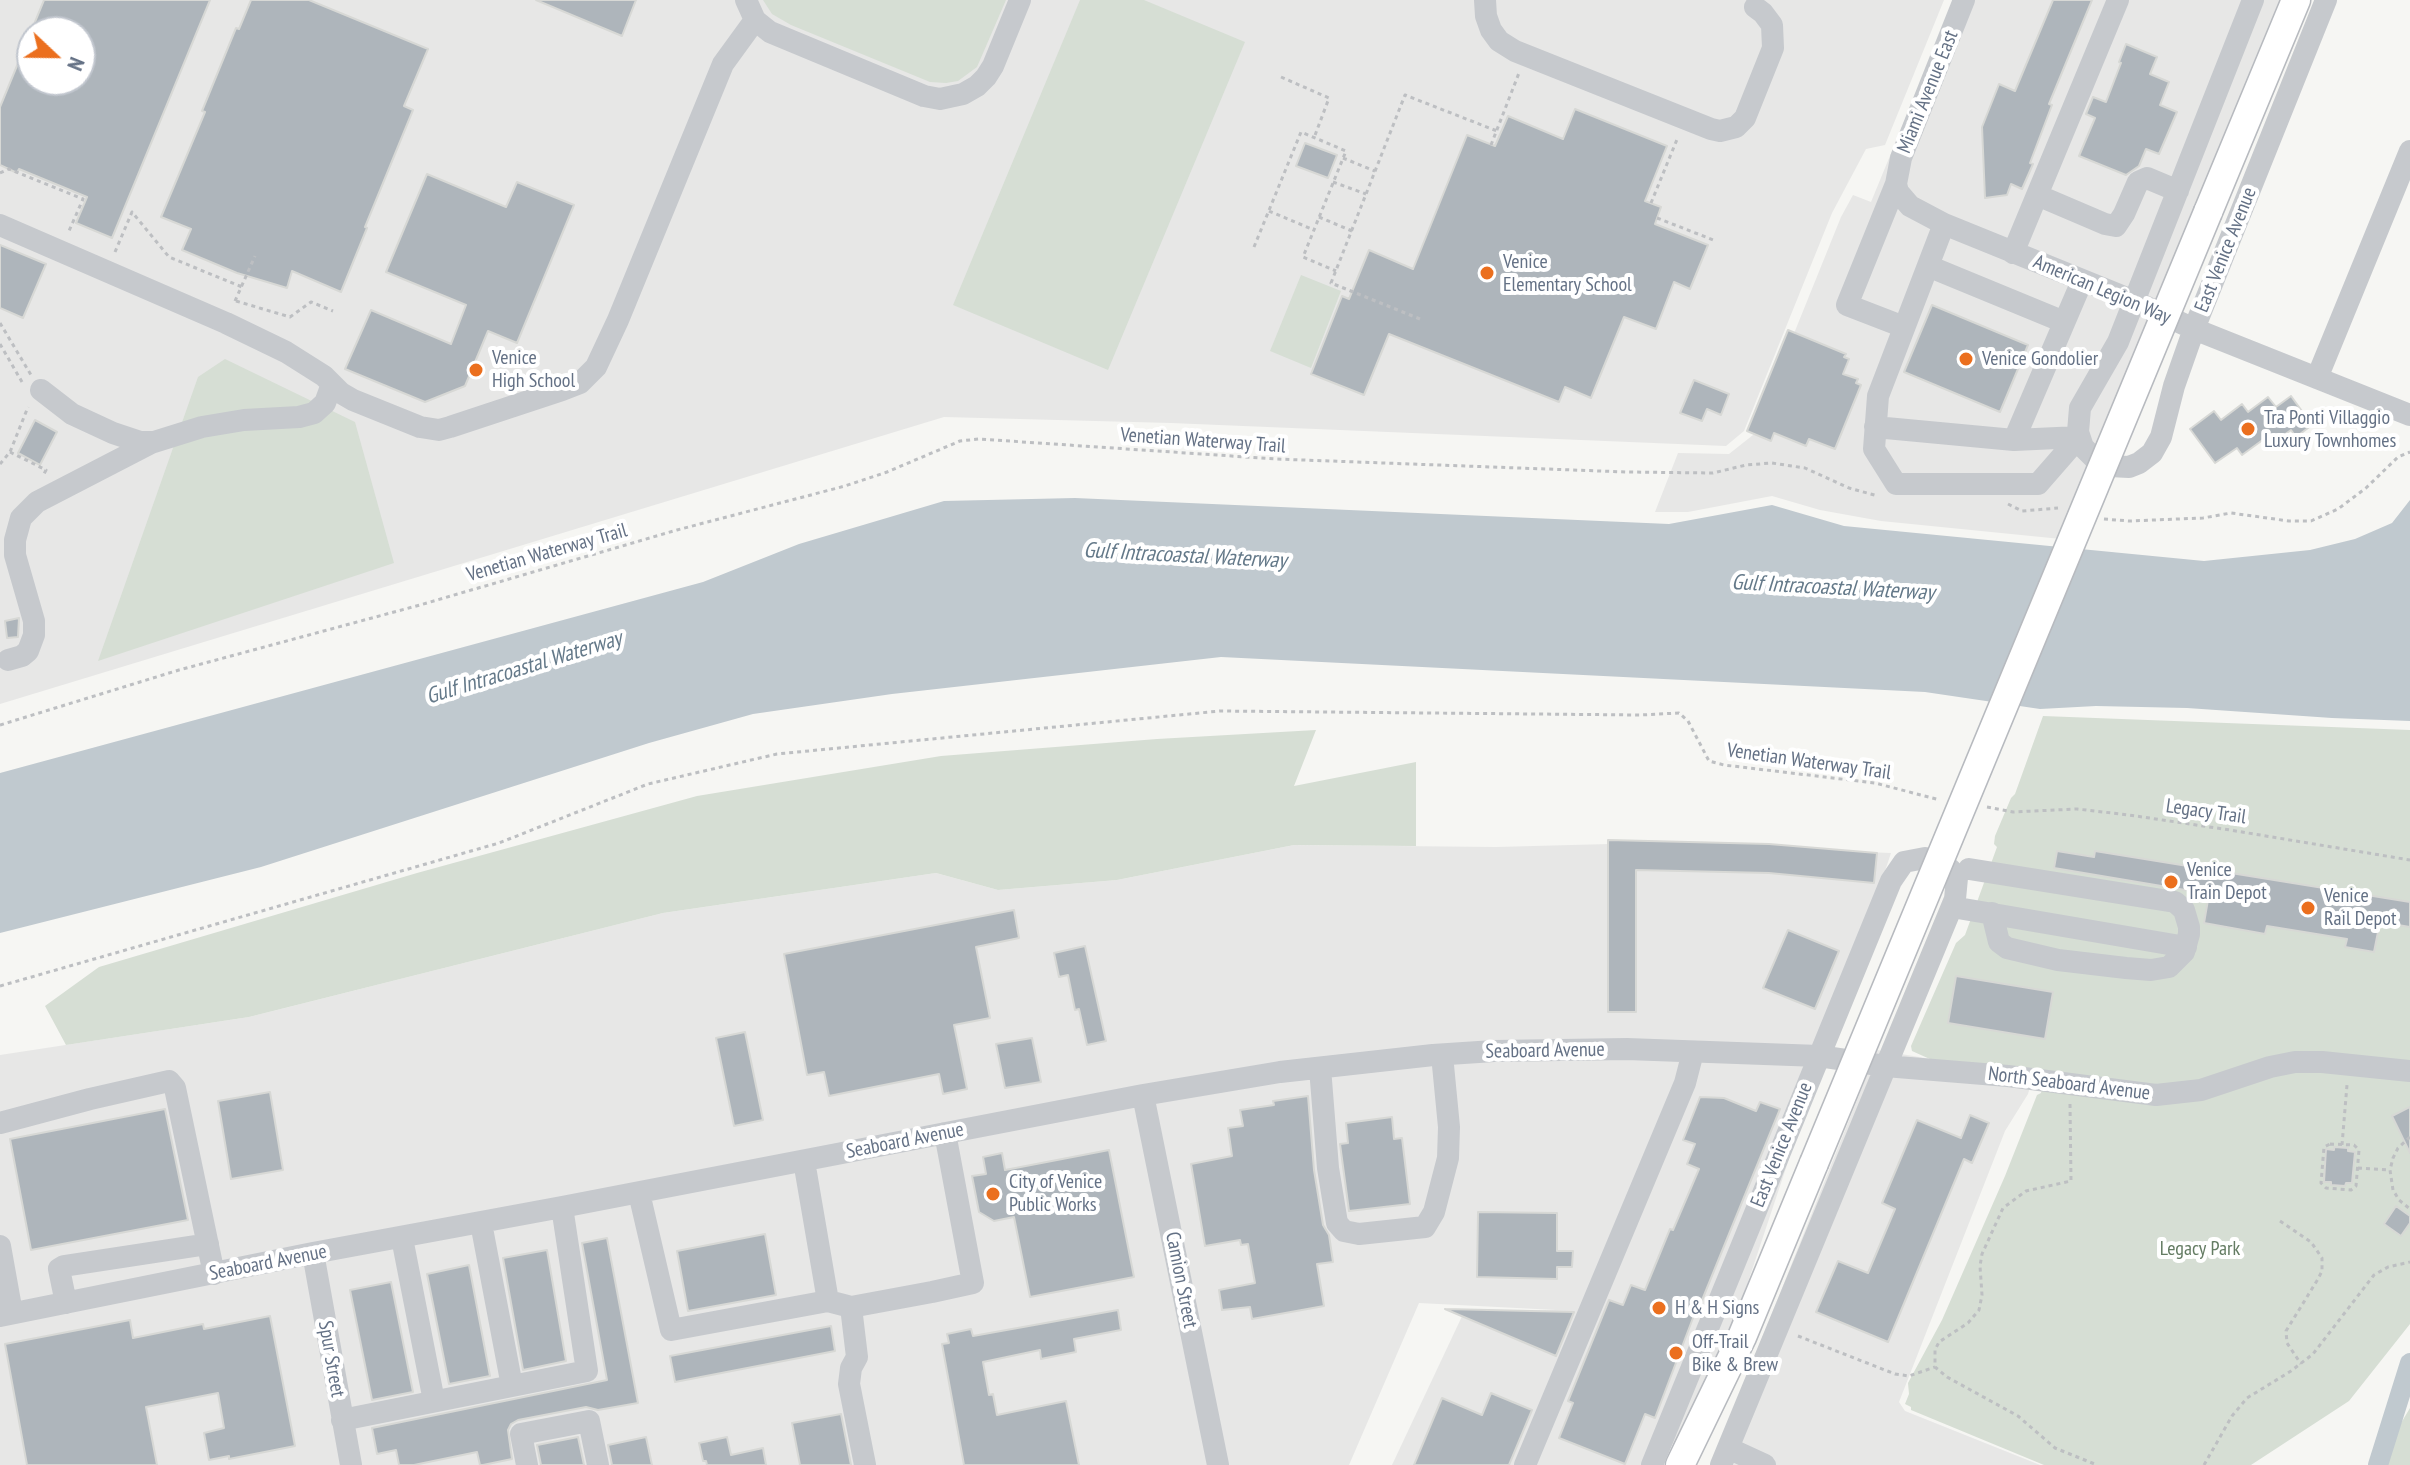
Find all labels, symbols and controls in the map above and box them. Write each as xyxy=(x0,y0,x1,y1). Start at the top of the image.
north arrow xyxy=(16,16,96,96)
street label: Miami Avenue East xyxy=(1892,27,1964,157)
text: N xyxy=(61,53,92,75)
street label: East Venice Avenue xyxy=(2190,184,2262,316)
place label: Venice Elementary School xyxy=(1503,250,1632,297)
street label: American Legion Way xyxy=(2030,250,2174,330)
marker: Venice Elementary School xyxy=(1478,264,1496,282)
place label: Venice High School xyxy=(492,346,575,393)
place label: Venice Gondolier xyxy=(1982,347,2098,371)
marker: Venice Gondolier xyxy=(1957,350,1975,368)
marker: Venice High School xyxy=(467,361,485,379)
place label: Tra Ponti Villaggio Luxury Townhomes xyxy=(2264,406,2396,453)
marker: Tra Ponti Villaggio Luxury Townhomes xyxy=(2239,420,2257,438)
street label: Venetian Waterway Trail xyxy=(1120,423,1286,459)
street label: Venetian Waterway Trail xyxy=(464,519,630,587)
water label: Gulf Intracoastal Waterway xyxy=(1083,538,1287,574)
water label: Gulf Intracoastal Waterway xyxy=(1731,570,1935,606)
water label: Gulf Intracoastal Waterway xyxy=(423,626,625,710)
street label: Venetian Waterway Trail xyxy=(1725,739,1893,785)
street label: Legacy Trail xyxy=(2164,795,2248,829)
place label: Venice Train Depot xyxy=(2187,858,2267,905)
marker: Venice Train Depot xyxy=(2162,873,2180,891)
place label: Venice Rail Depot xyxy=(2324,884,2396,931)
marker: Venice Rail Depot xyxy=(2299,899,2317,917)
street label: Seaboard Avenue xyxy=(1485,1038,1605,1064)
street label: North Seaboard Avenue xyxy=(1987,1062,2151,1106)
street label: East Venice Avenue xyxy=(1746,1079,1818,1211)
street label: Seaboard Avenue xyxy=(844,1118,966,1164)
place label: City of Venice Public Works xyxy=(1009,1170,1102,1217)
marker: City of Venice Public Works xyxy=(984,1185,1002,1203)
street label: Camion Street xyxy=(1160,1230,1202,1330)
park label: Legacy Park xyxy=(2160,1237,2240,1261)
street label: Seaboard Avenue xyxy=(207,1240,329,1286)
place label: H & H Signs xyxy=(1675,1296,1759,1320)
marker: H & H Signs xyxy=(1650,1299,1668,1317)
street label: Spur Street xyxy=(312,1319,350,1399)
place label: Off-Trail Bike & Brew xyxy=(1692,1330,1778,1377)
marker: Off-Trail Bike & Brew xyxy=(1667,1344,1685,1362)

